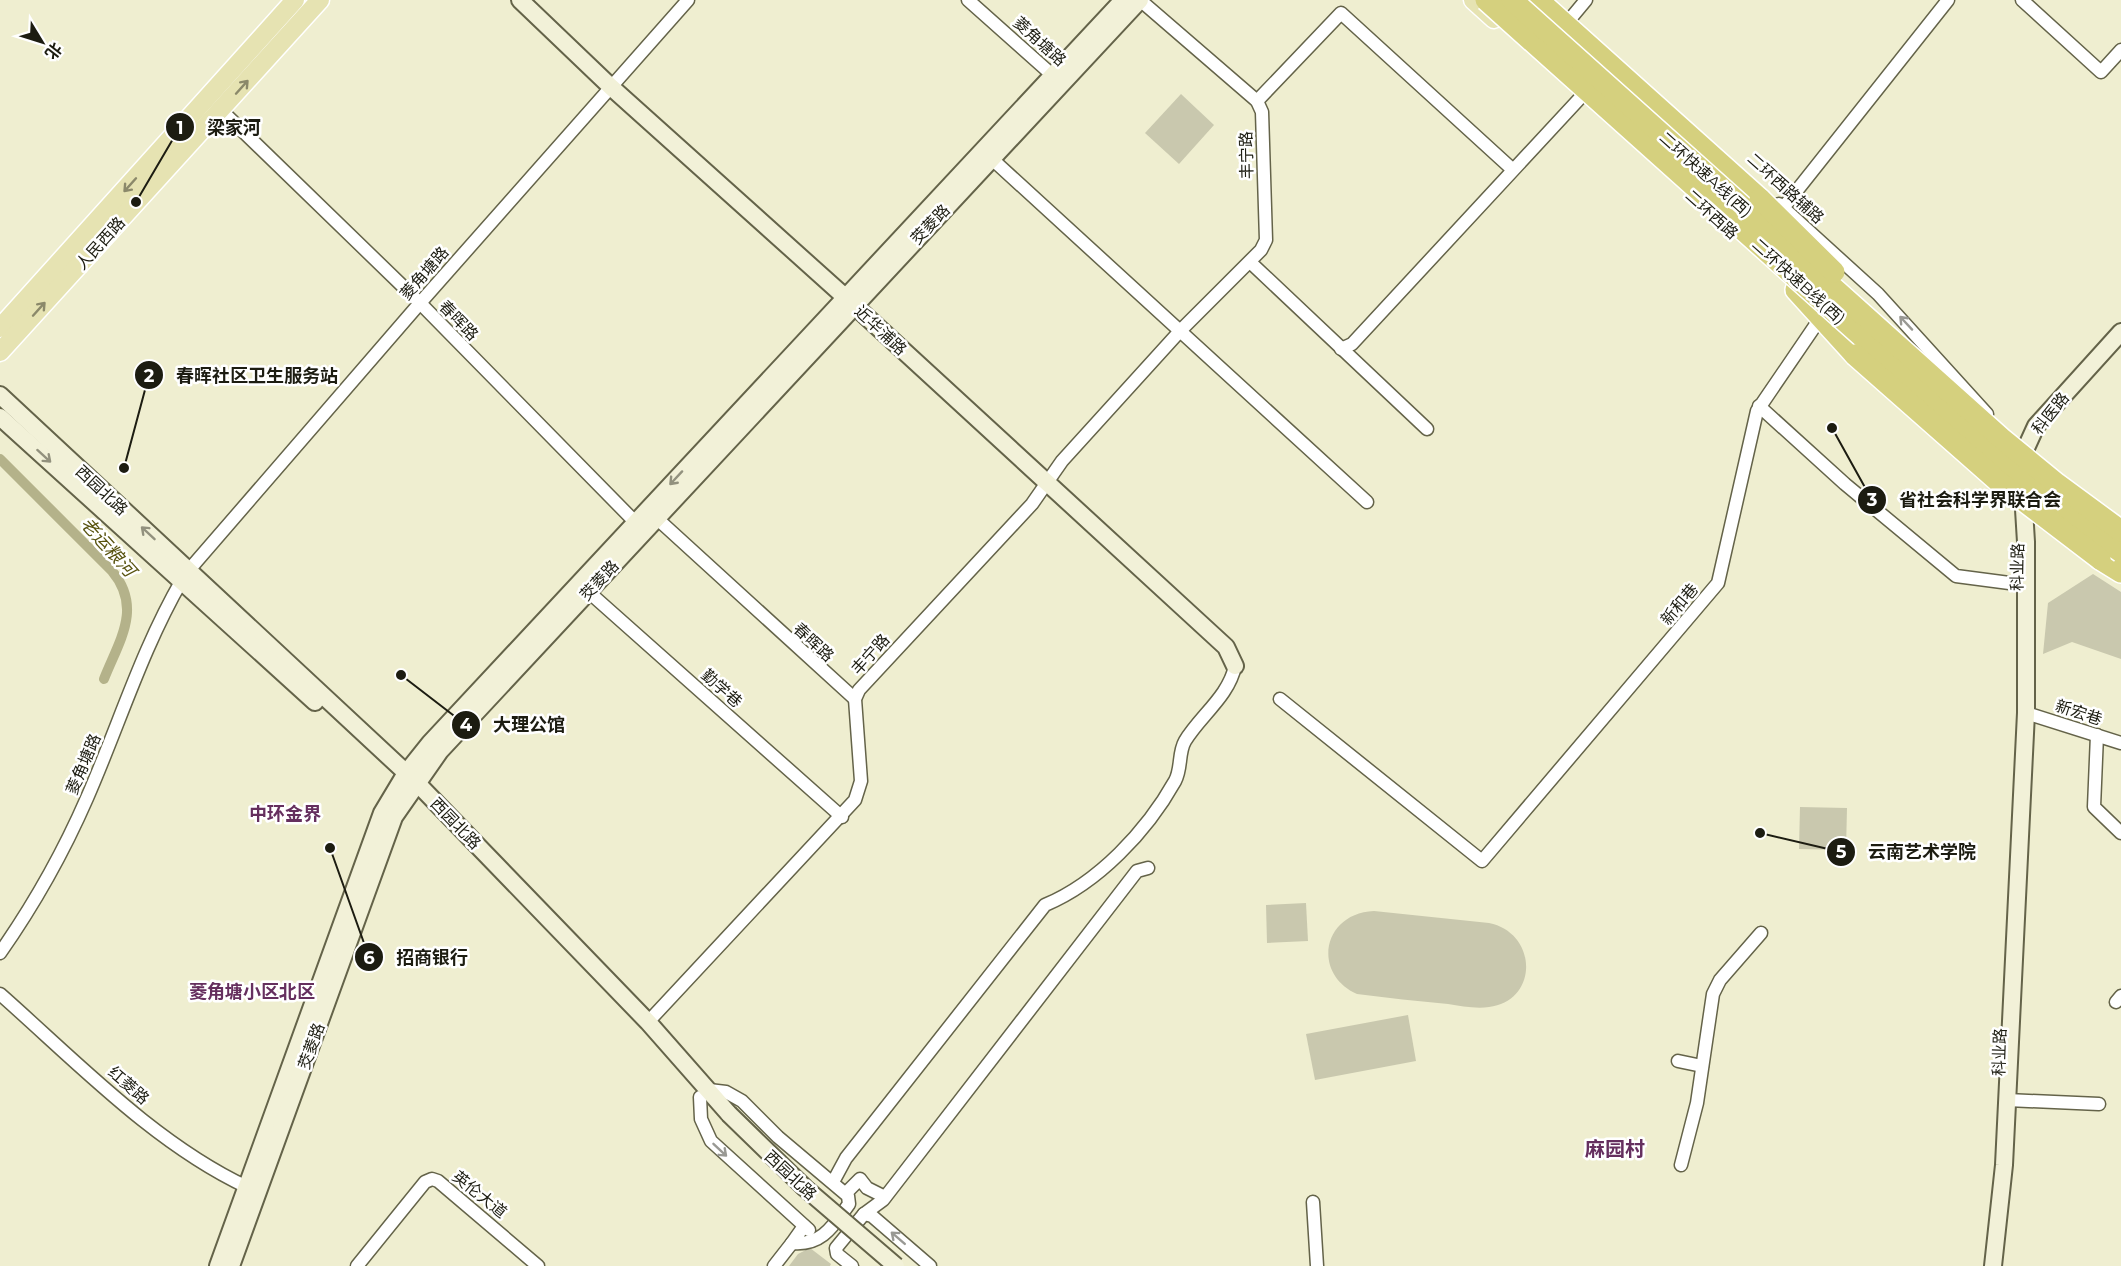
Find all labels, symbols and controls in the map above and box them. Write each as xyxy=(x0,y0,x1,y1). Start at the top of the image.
north arrow xyxy=(12,12,72,72)
street label: 菱角塘路 xyxy=(1010,13,1070,70)
text: 北 xyxy=(41,39,66,63)
one-way arrow xyxy=(235,80,249,95)
callout: 梁家河 xyxy=(165,109,273,145)
text: 1 xyxy=(176,117,184,139)
text: 梁家河 xyxy=(207,117,261,139)
street label: 二环快速A线(西) xyxy=(1655,128,1756,221)
street label: 丰宁路 xyxy=(1237,131,1256,179)
street label: 二环西路辅路 xyxy=(1744,149,1828,228)
one-way arrow xyxy=(123,177,137,192)
street label: 二环西路 xyxy=(1682,186,1742,243)
street label: 茭菱路 xyxy=(907,200,954,248)
street label: 人民西路 xyxy=(72,213,129,273)
street label: 二环快速B线(西) xyxy=(1748,235,1849,328)
street label: 菱角塘路 xyxy=(396,243,453,304)
street label: 春晖路 xyxy=(435,296,482,344)
one-way arrow xyxy=(32,302,46,317)
street label: 近华浦路 xyxy=(851,302,911,359)
one-way arrow xyxy=(1899,316,1913,331)
callout: 春晖社区卫生服务站 xyxy=(134,357,350,393)
text: 2 xyxy=(144,365,155,387)
text: 春晖社区卫生服务站 xyxy=(176,365,338,387)
street label: 科医路 xyxy=(2028,389,2073,438)
one-way arrow xyxy=(36,449,51,463)
street label: 西园北路 xyxy=(72,462,132,519)
one-way arrow xyxy=(669,470,683,485)
callout: 省社会科学界联合会 xyxy=(1857,482,2073,518)
text: 3 xyxy=(1866,489,1878,511)
text: 省社会科学界联合会 xyxy=(1899,489,2061,511)
water label: 老运粮河 xyxy=(76,513,142,583)
one-way arrow xyxy=(141,526,156,540)
street label: 科业路 xyxy=(2008,543,2027,591)
street label: 茭菱路 xyxy=(576,556,623,604)
street label: 新和巷 xyxy=(1657,580,1702,629)
street label: 春晖路 xyxy=(790,619,838,666)
street label: 丰宁路 xyxy=(847,630,893,679)
street label: 勤学巷 xyxy=(697,665,746,711)
street label: 新宏巷 xyxy=(2053,696,2105,729)
callout: 大理公馆 xyxy=(451,707,577,743)
text: 4 xyxy=(460,714,473,736)
text: 大理公馆 xyxy=(493,714,565,736)
street label: 菱角塘路 xyxy=(62,731,105,797)
street label: 西园北路 xyxy=(427,794,485,853)
district label: 中环金界 xyxy=(249,803,321,825)
callout: 云南艺术学院 xyxy=(1826,834,1988,870)
text: 5 xyxy=(1836,841,1847,863)
text: 云南艺术学院 xyxy=(1868,841,1976,863)
callout: 招商银行 xyxy=(354,939,480,975)
text: 6 xyxy=(363,947,375,969)
text: 招商银行 xyxy=(396,947,468,969)
district label: 菱角塘小区北区 xyxy=(189,981,315,1003)
street label: 茭菱路 xyxy=(294,1020,329,1072)
street label: 科业路 xyxy=(1989,1028,2010,1076)
street label: 红菱路 xyxy=(104,1062,153,1108)
district label: 麻园村 xyxy=(1585,1137,1645,1161)
one-way arrow xyxy=(712,1142,727,1157)
street label: 西园北路 xyxy=(761,1147,821,1204)
street label: 英伦大道 xyxy=(449,1167,511,1222)
one-way arrow xyxy=(891,1231,906,1245)

